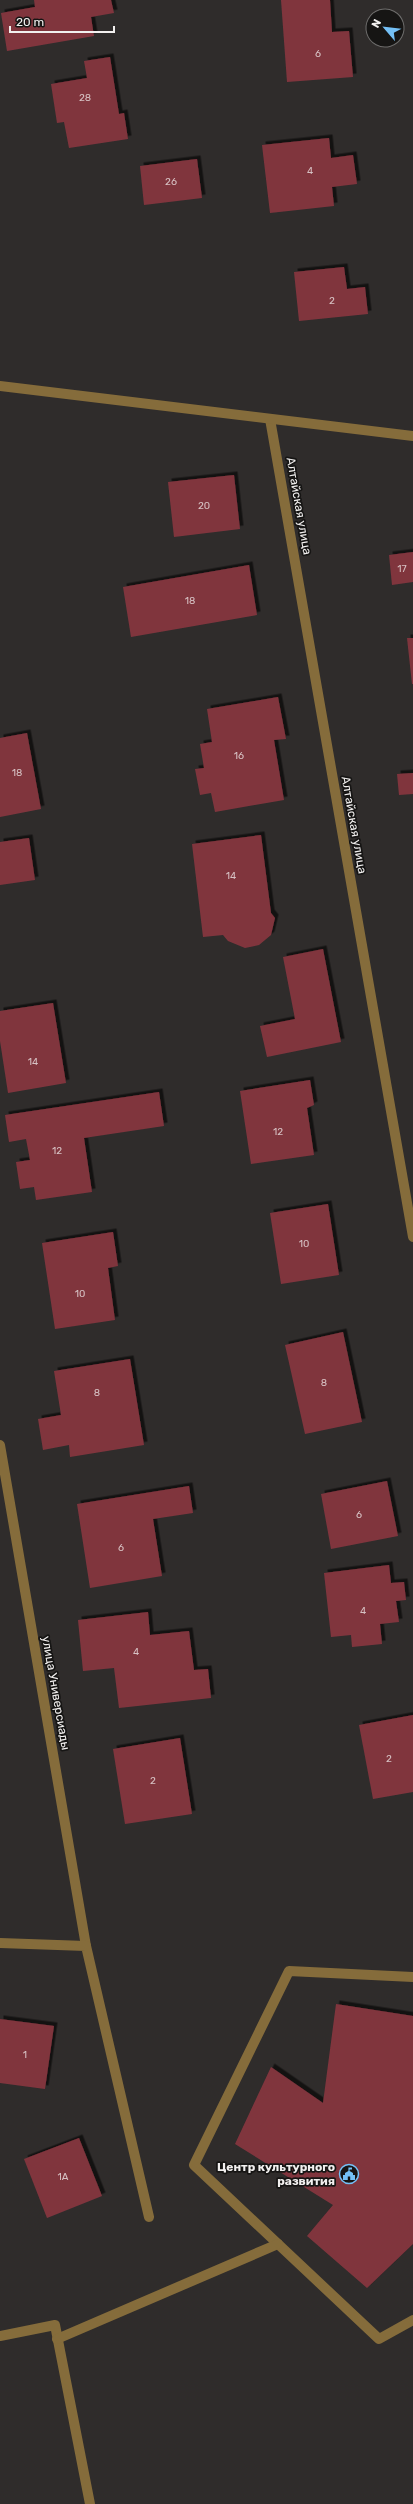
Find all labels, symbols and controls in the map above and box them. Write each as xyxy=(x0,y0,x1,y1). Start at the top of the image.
scale bar xyxy=(10,8,114,34)
north arrow xyxy=(365,8,405,48)
text: 20 m xyxy=(16,15,44,29)
text: N xyxy=(369,17,384,30)
house number: 6 xyxy=(315,48,321,60)
house number: 28 xyxy=(79,92,91,104)
house number: 4 xyxy=(307,165,313,177)
house number: 26 xyxy=(165,176,177,188)
house number: 2 xyxy=(329,295,335,307)
street label: Алтайская улица xyxy=(284,456,314,556)
house number: 20 xyxy=(198,500,210,512)
house number: 17 xyxy=(397,563,407,575)
house number: 18 xyxy=(185,595,195,607)
house number: 16 xyxy=(234,750,244,762)
house number: 18 xyxy=(12,767,22,779)
street label: Алтайская улица xyxy=(339,775,369,875)
house number: 14 xyxy=(226,870,236,882)
house number: 14 xyxy=(28,1056,38,1068)
house number: 12 xyxy=(273,1126,283,1138)
house number: 12 xyxy=(52,1145,62,1157)
house number: 10 xyxy=(299,1238,309,1250)
house number: 10 xyxy=(75,1288,85,1300)
house number: 8 xyxy=(321,1377,327,1389)
house number: 8 xyxy=(94,1387,100,1399)
house number: 6 xyxy=(356,1509,362,1521)
house number: 6 xyxy=(118,1542,124,1554)
house number: 4 xyxy=(360,1605,366,1617)
street label: улица Универсиады xyxy=(39,1635,73,1751)
house number: 4 xyxy=(133,1646,139,1658)
house number: 2 xyxy=(386,1753,392,1765)
house number: 2 xyxy=(150,1775,156,1787)
house number: 1 xyxy=(23,2049,27,2061)
place label: Центр культурного развития xyxy=(217,2160,335,2188)
public building icon: Центр культурного развития xyxy=(338,2163,360,2185)
house number: 1А xyxy=(58,2171,69,2183)

